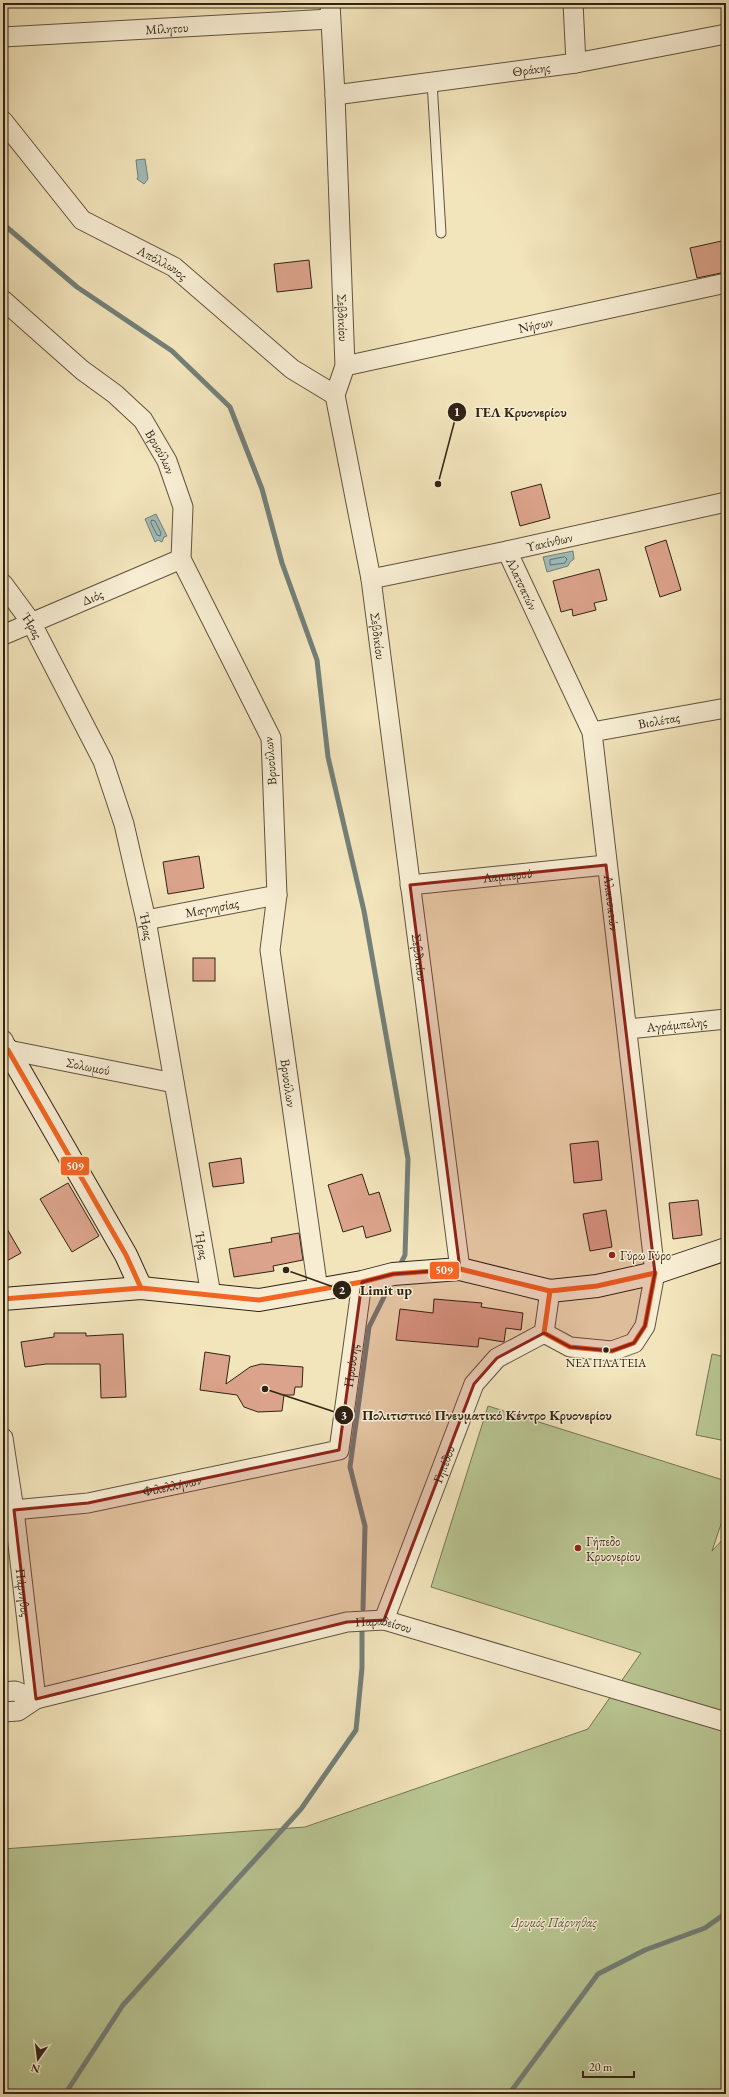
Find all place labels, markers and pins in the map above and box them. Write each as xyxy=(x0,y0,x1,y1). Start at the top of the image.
callout: ΓΕΛ Κρυονερίου xyxy=(447,399,575,425)
place label: Γύρω Γύρο xyxy=(620,1247,671,1264)
marker: Γύρω Γύρο xyxy=(607,1250,617,1260)
callout: Limit up xyxy=(332,1277,420,1303)
marker: ΝΕΑ ΠΛΑΤΕΙΑ xyxy=(601,1345,611,1355)
place label: ΝΕΑ ΠΛΑΤΕΙΑ xyxy=(566,1355,647,1371)
callout: Πολιτιστικό Πνευματικό Κέντρο Κρυονερίου xyxy=(334,1402,620,1428)
place label: Γήπεδο Κρυονερίου xyxy=(586,1533,641,1565)
marker: Γήπεδο Κρυονερίου xyxy=(573,1543,583,1553)

